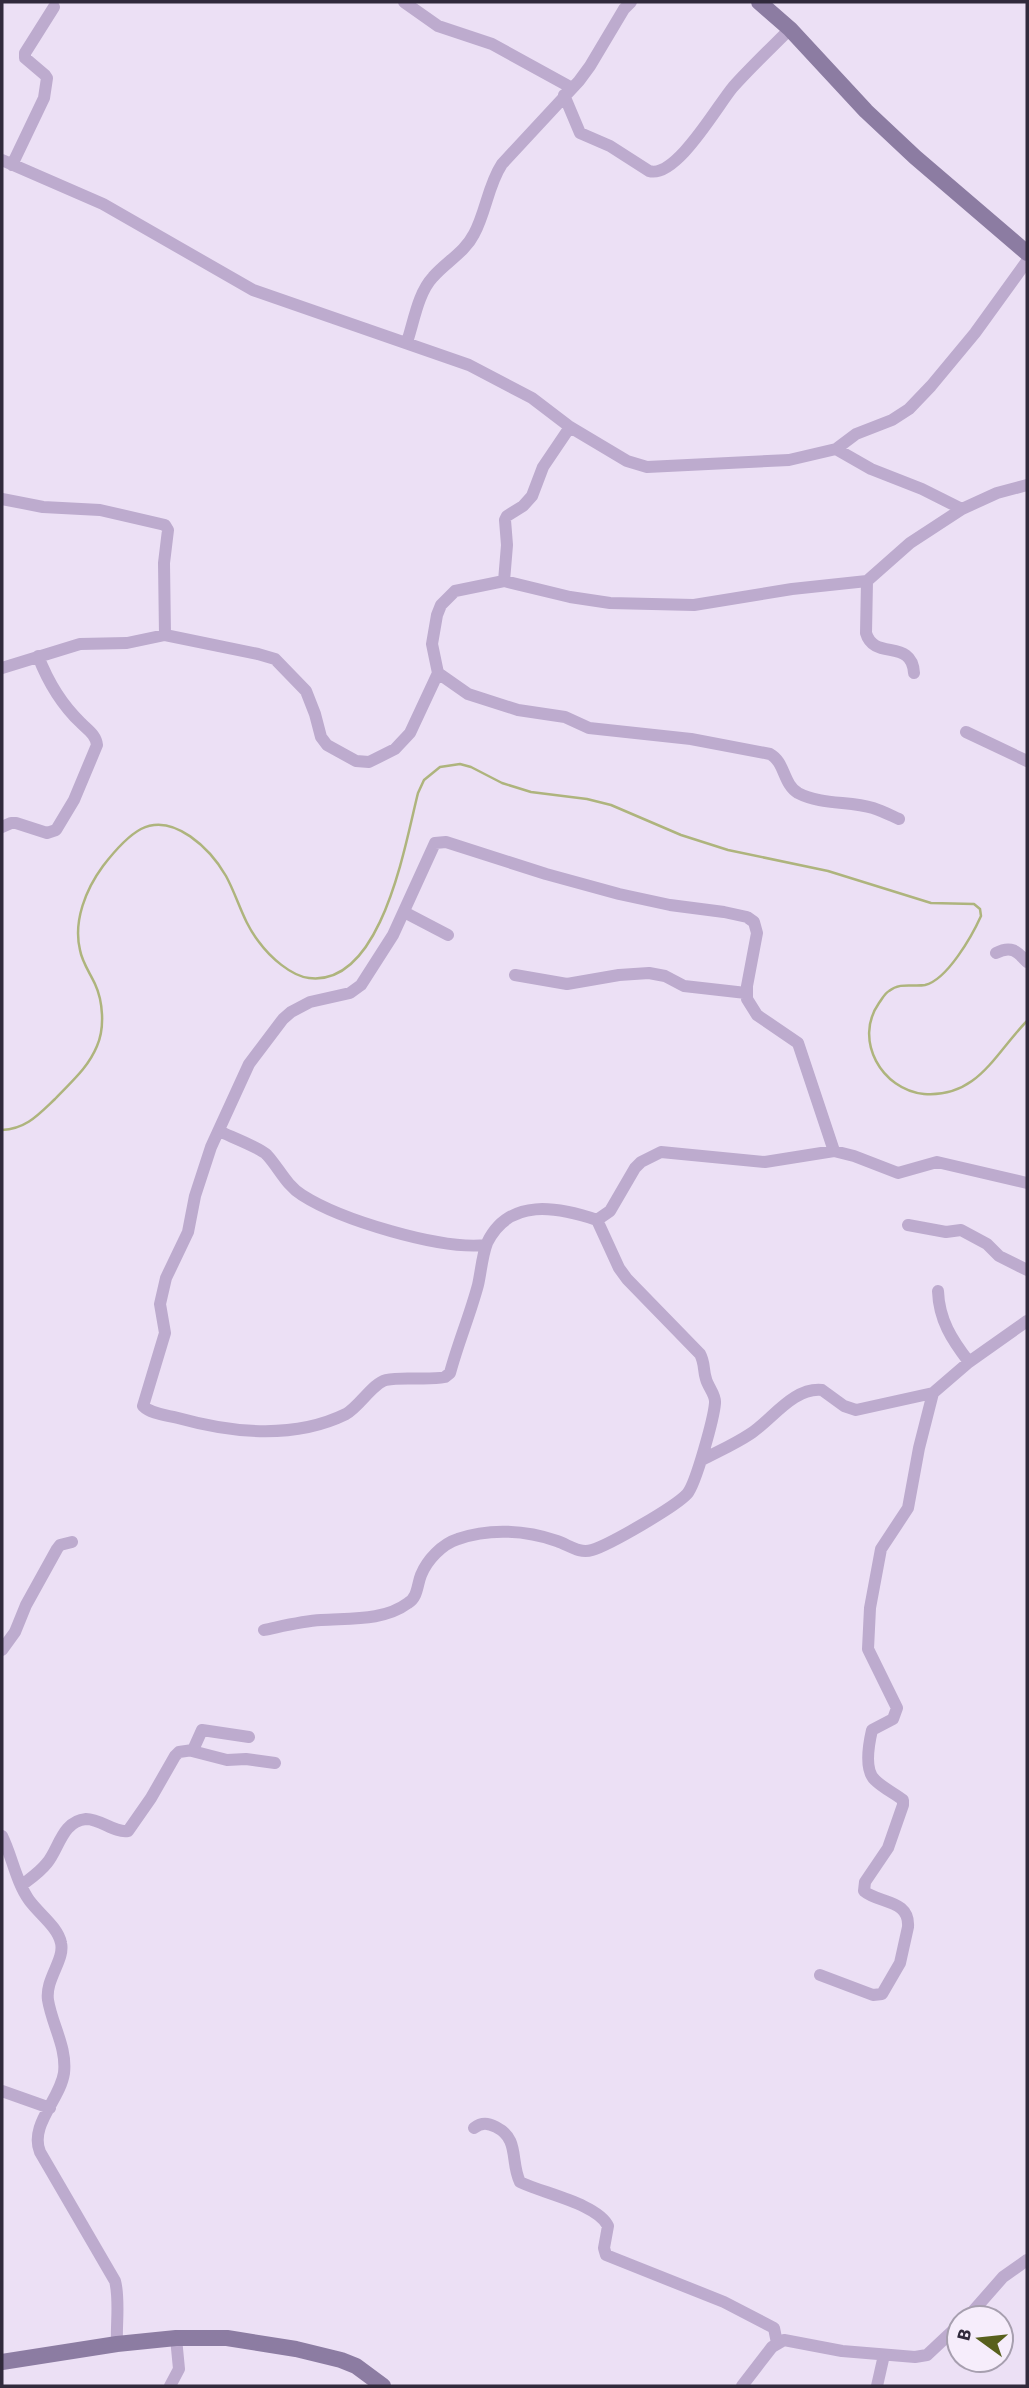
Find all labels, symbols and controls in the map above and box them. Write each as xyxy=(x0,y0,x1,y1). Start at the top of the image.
north arrow xyxy=(945,2304,1015,2374)
text: B xyxy=(950,2326,980,2344)

